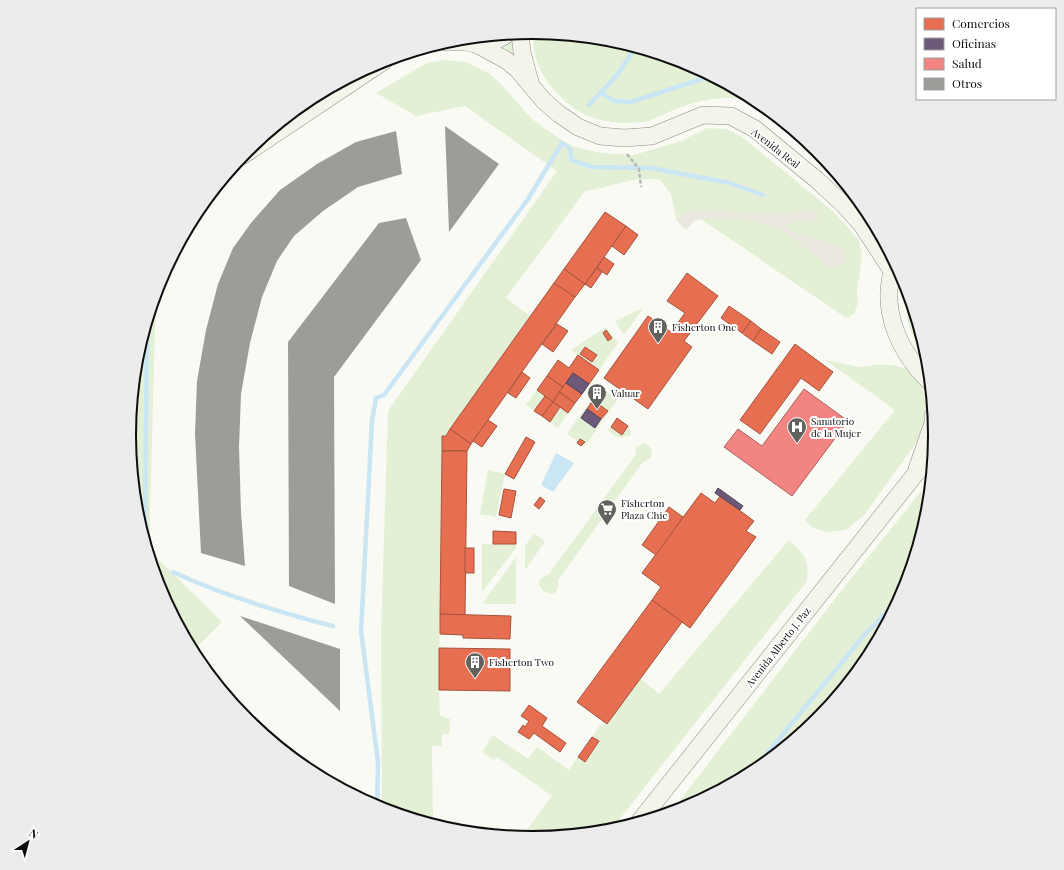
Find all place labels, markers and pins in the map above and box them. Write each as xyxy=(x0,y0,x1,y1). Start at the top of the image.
building icon: Fisherton One xyxy=(647,316,669,344)
place label: Fisherton One xyxy=(672,320,736,334)
building icon: Valuar xyxy=(586,382,608,410)
place label: Valuar xyxy=(610,386,640,400)
place label: Sanatorio de la Mujer xyxy=(811,414,861,440)
hospital icon: Sanatorio de la Mujer xyxy=(786,416,808,444)
place label: Fisherton Plaza Chic xyxy=(621,496,667,522)
supermarket icon: Fisherton Plaza Chic xyxy=(596,498,618,526)
building icon: Fisherton Two xyxy=(464,651,486,679)
place label: Fisherton Two xyxy=(489,655,555,669)

